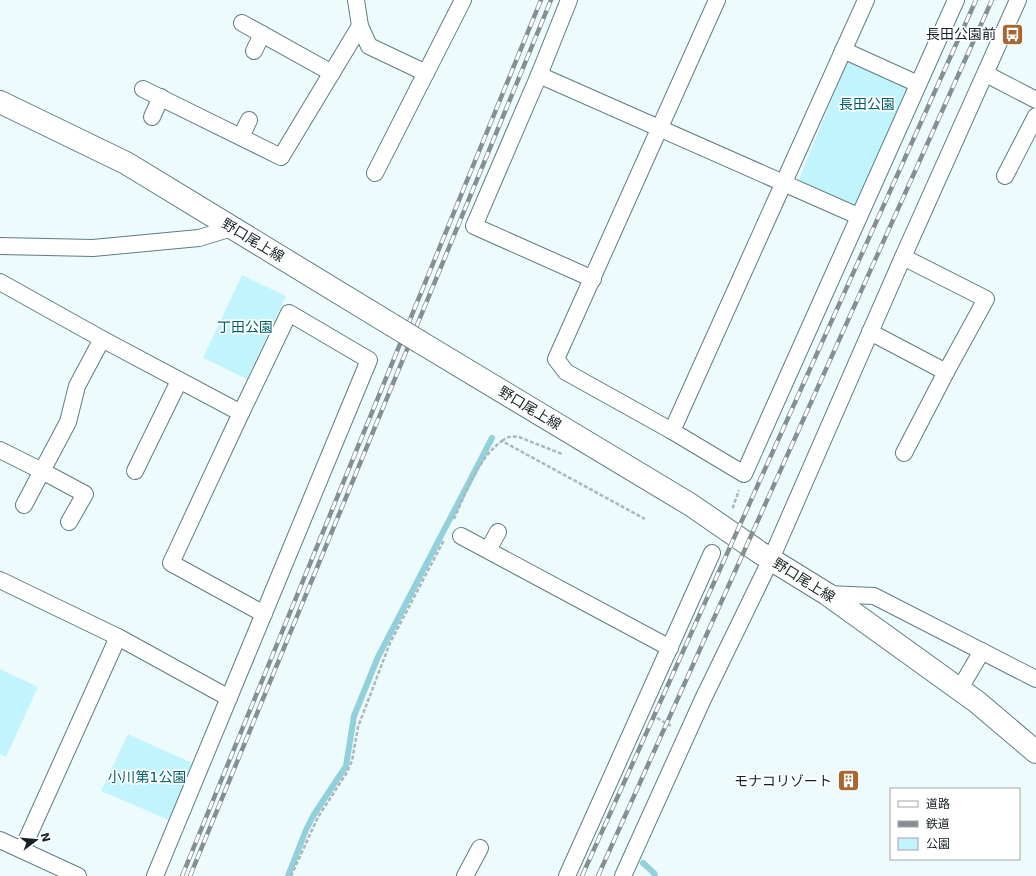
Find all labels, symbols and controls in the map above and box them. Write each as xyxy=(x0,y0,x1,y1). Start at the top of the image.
bus stop icon: 長田公園前 xyxy=(999,21,1025,47)
place label: 長田公園前 xyxy=(926,26,996,42)
park label: 長田公園 xyxy=(839,96,895,112)
street label: 野口尾上線 xyxy=(219,215,287,265)
park label: 丁田公園 xyxy=(217,319,273,335)
street label: 野口尾上線 xyxy=(496,383,564,433)
street label: 野口尾上線 xyxy=(770,555,838,605)
building icon: モナコリゾート xyxy=(835,768,861,794)
park label: 小川第1公園 xyxy=(108,769,186,785)
place label: モナコリゾート xyxy=(734,773,832,789)
legend xyxy=(890,788,1020,860)
text: 道路 xyxy=(926,797,950,811)
text: 鉄道 xyxy=(926,817,950,831)
north arrow xyxy=(16,820,56,860)
text: N xyxy=(38,831,53,844)
text: 公園 xyxy=(926,837,950,851)

